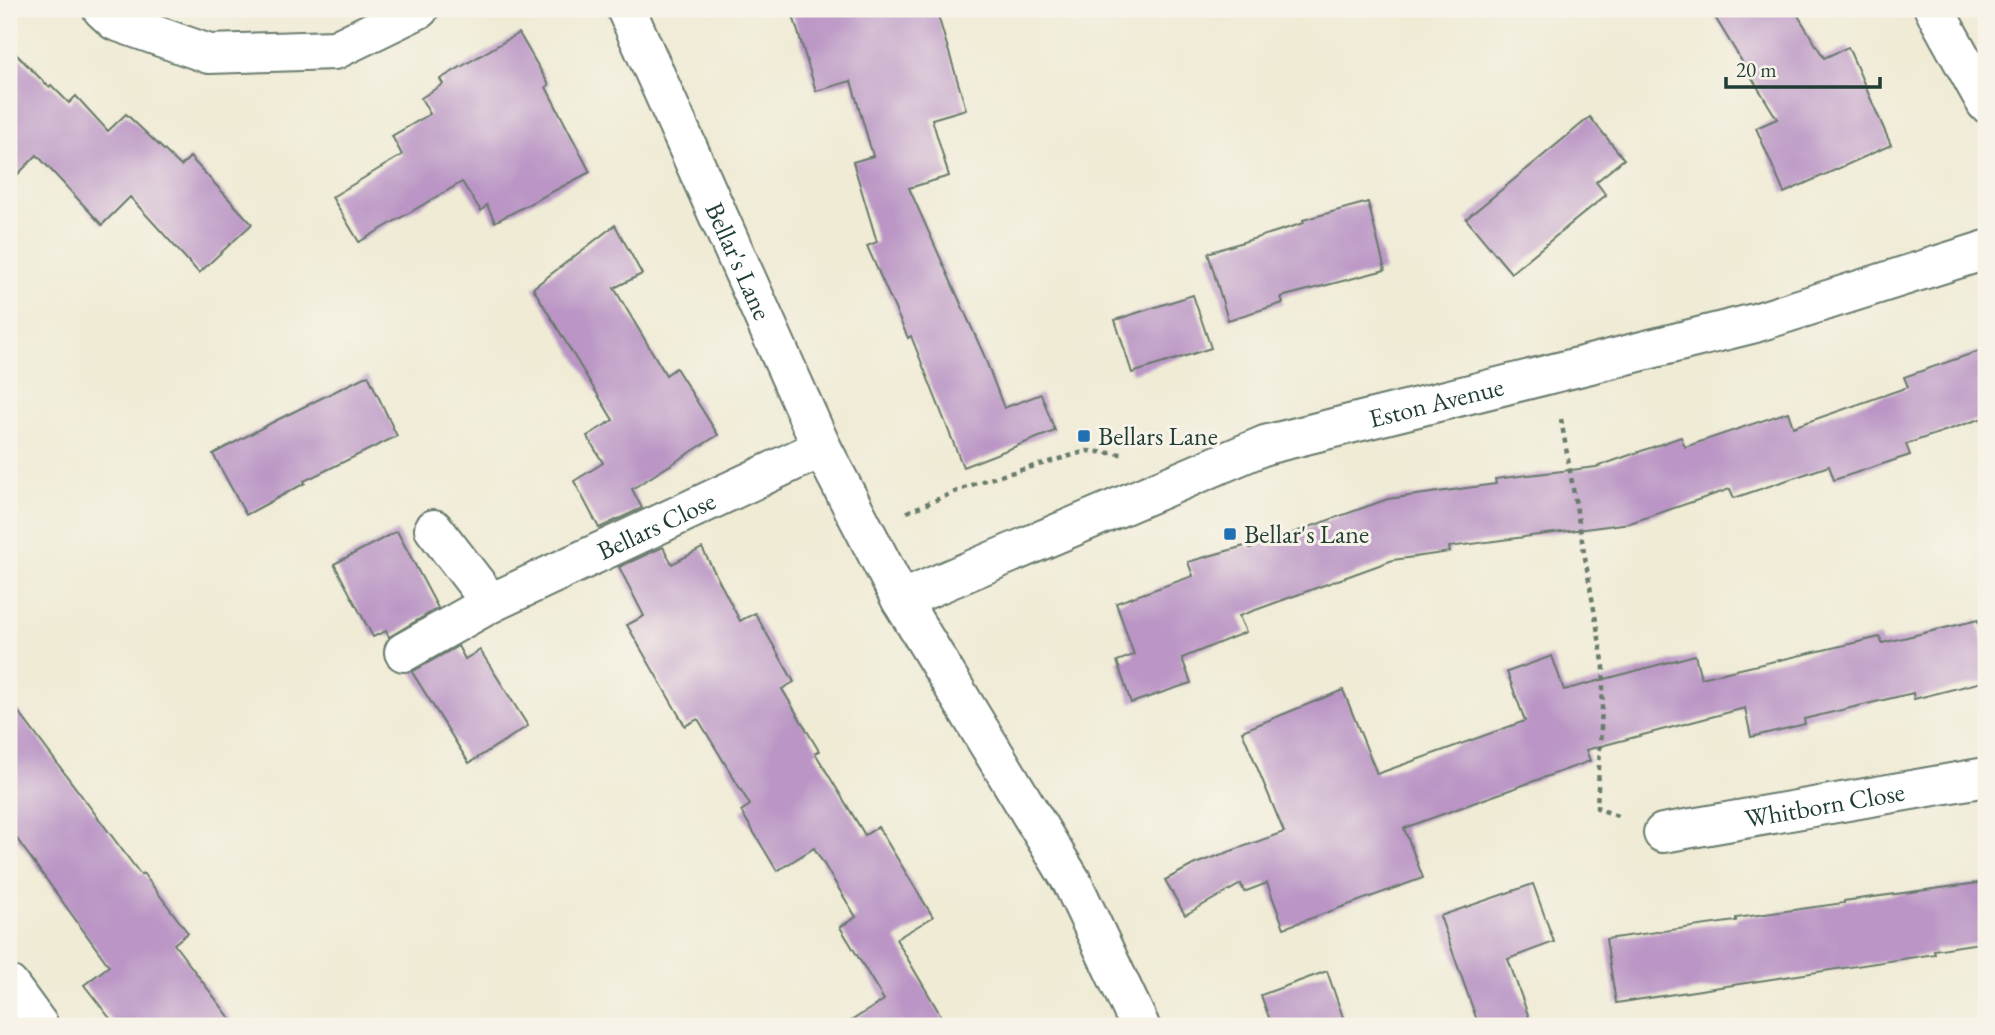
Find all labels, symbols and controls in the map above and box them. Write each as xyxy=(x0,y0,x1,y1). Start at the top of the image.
scale bar xyxy=(1726,46,1880,90)
text: 20 m xyxy=(1736,56,1777,83)
street label: Bellar's Lane xyxy=(697,197,780,325)
street label: Eston Avenue xyxy=(1365,369,1507,436)
place label: Bellars Lane xyxy=(1098,419,1218,453)
marker: Bellars Lane xyxy=(1076,428,1092,444)
street label: Bellars Close xyxy=(592,483,721,568)
place label: Bellar's Lane xyxy=(1244,517,1369,551)
marker: Bellar's Lane xyxy=(1222,526,1238,542)
street label: Whitborn Close xyxy=(1742,774,1907,836)

